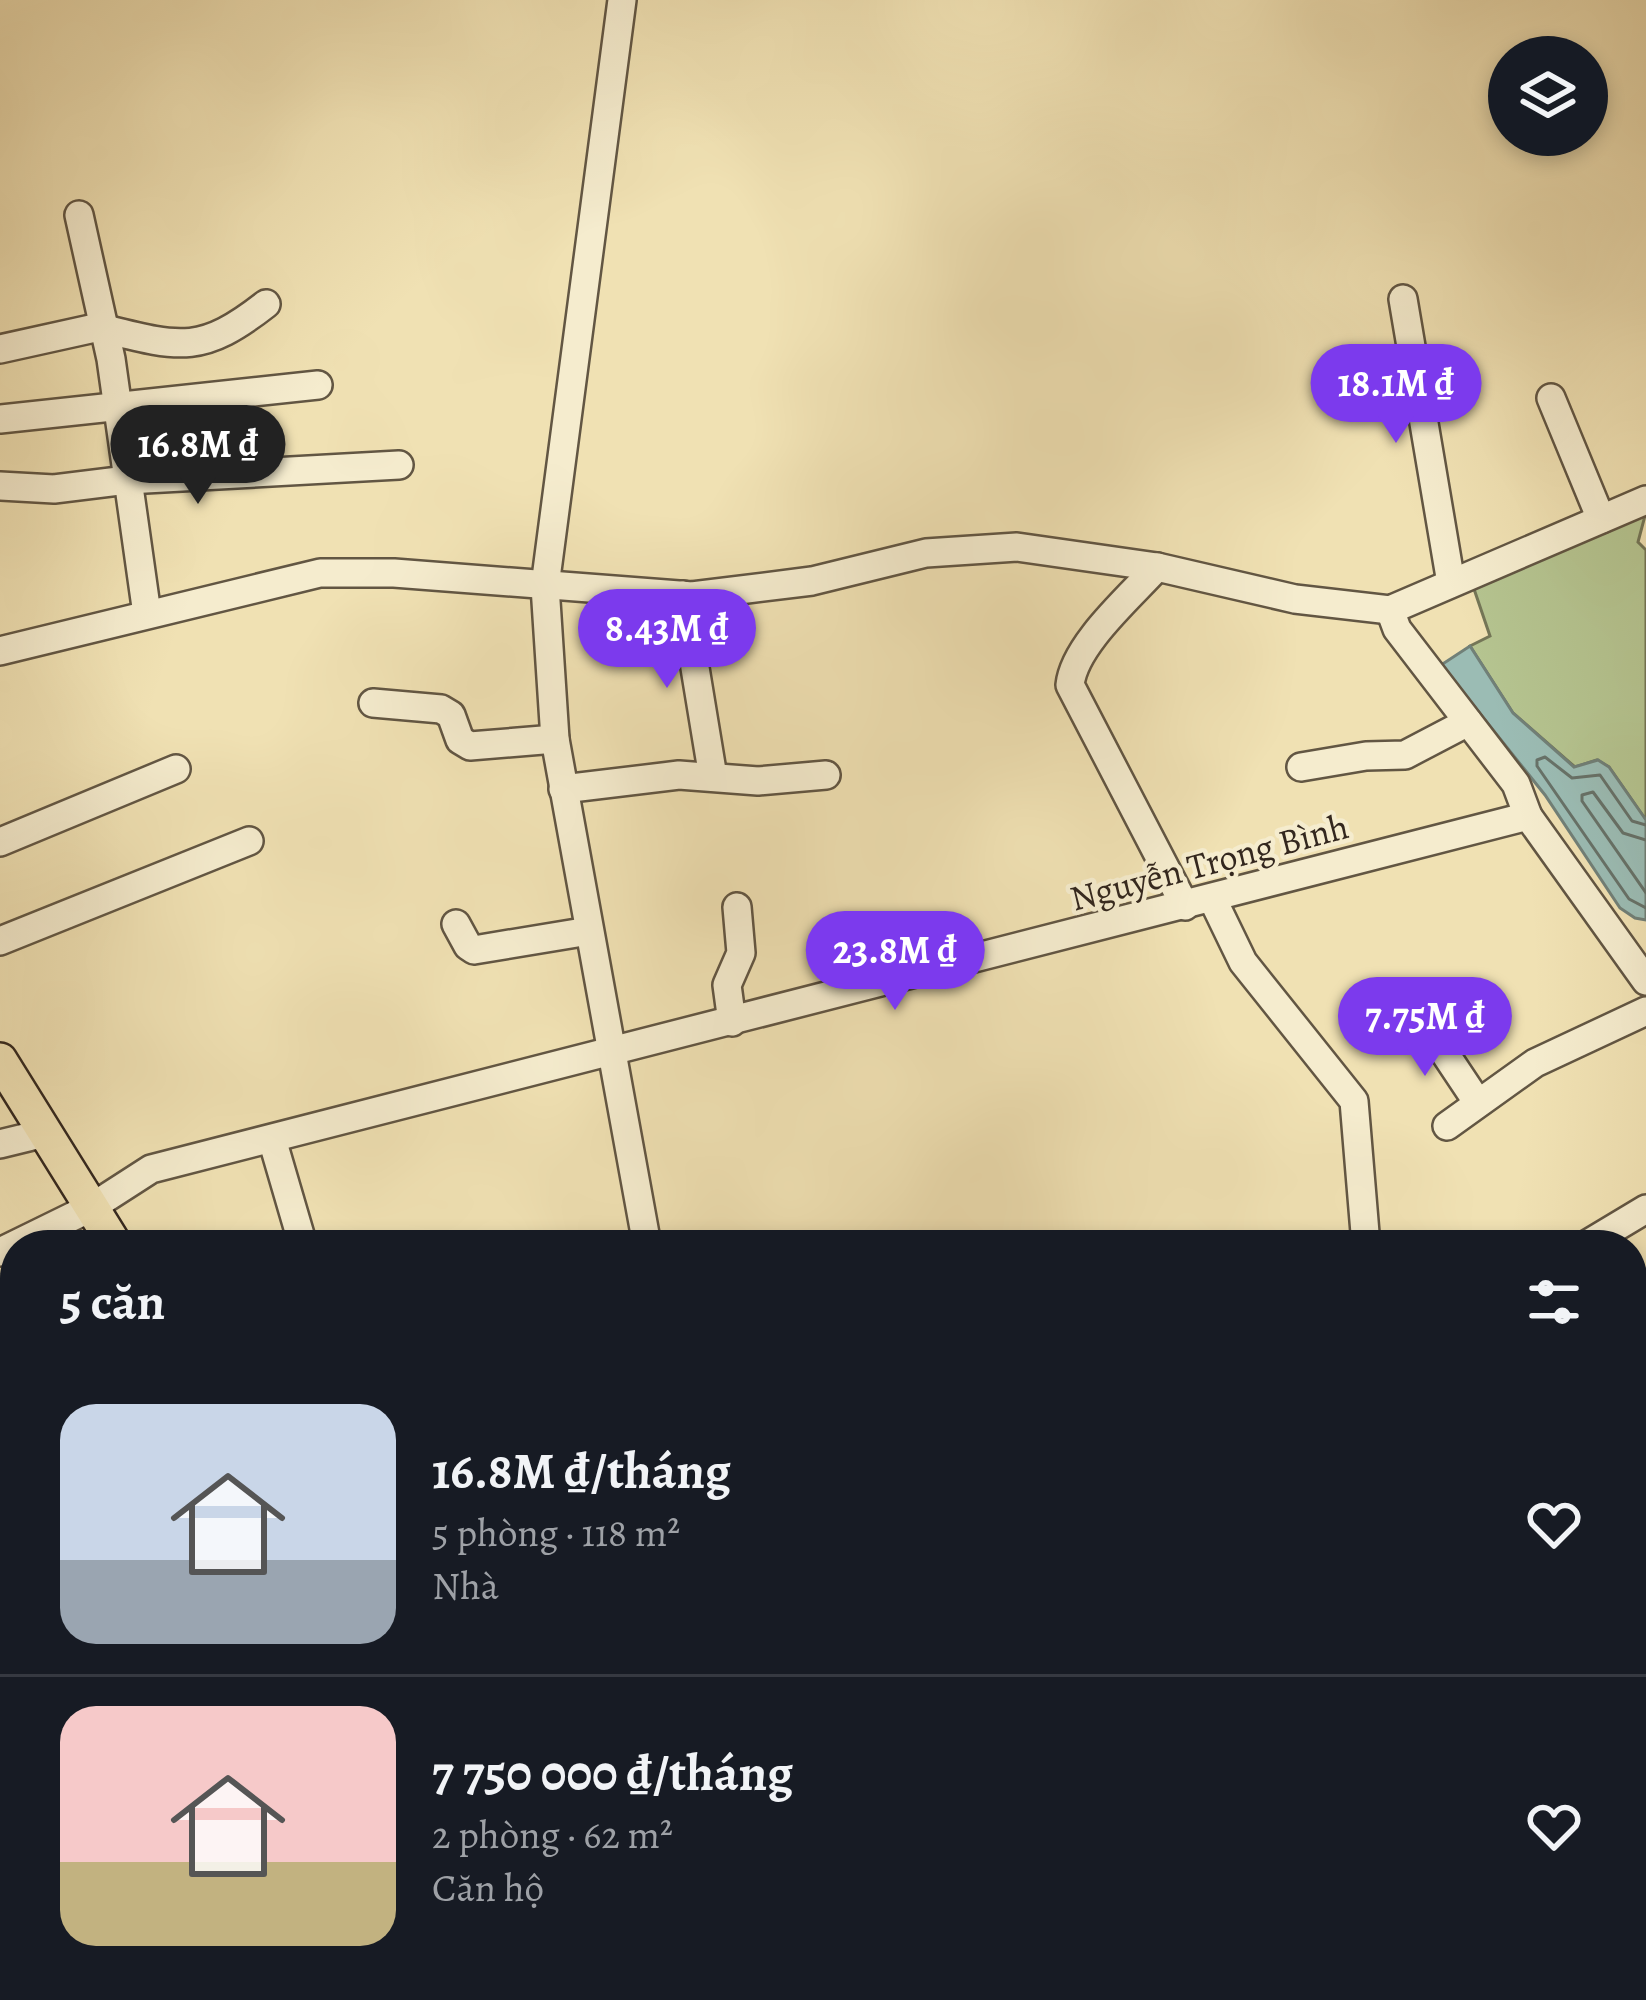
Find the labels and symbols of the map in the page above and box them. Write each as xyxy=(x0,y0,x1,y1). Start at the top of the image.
pin: 18.1M ₫ xyxy=(1285,344,1507,446)
pin: 16.8M ₫ xyxy=(87,405,309,507)
pin: 8.43M ₫ xyxy=(556,589,778,691)
street label: Nguyễn Trọng Bình xyxy=(1064,801,1354,923)
pin: 23.8M ₫ xyxy=(784,911,1006,1013)
pin: 7.75M ₫ xyxy=(1314,977,1536,1079)

